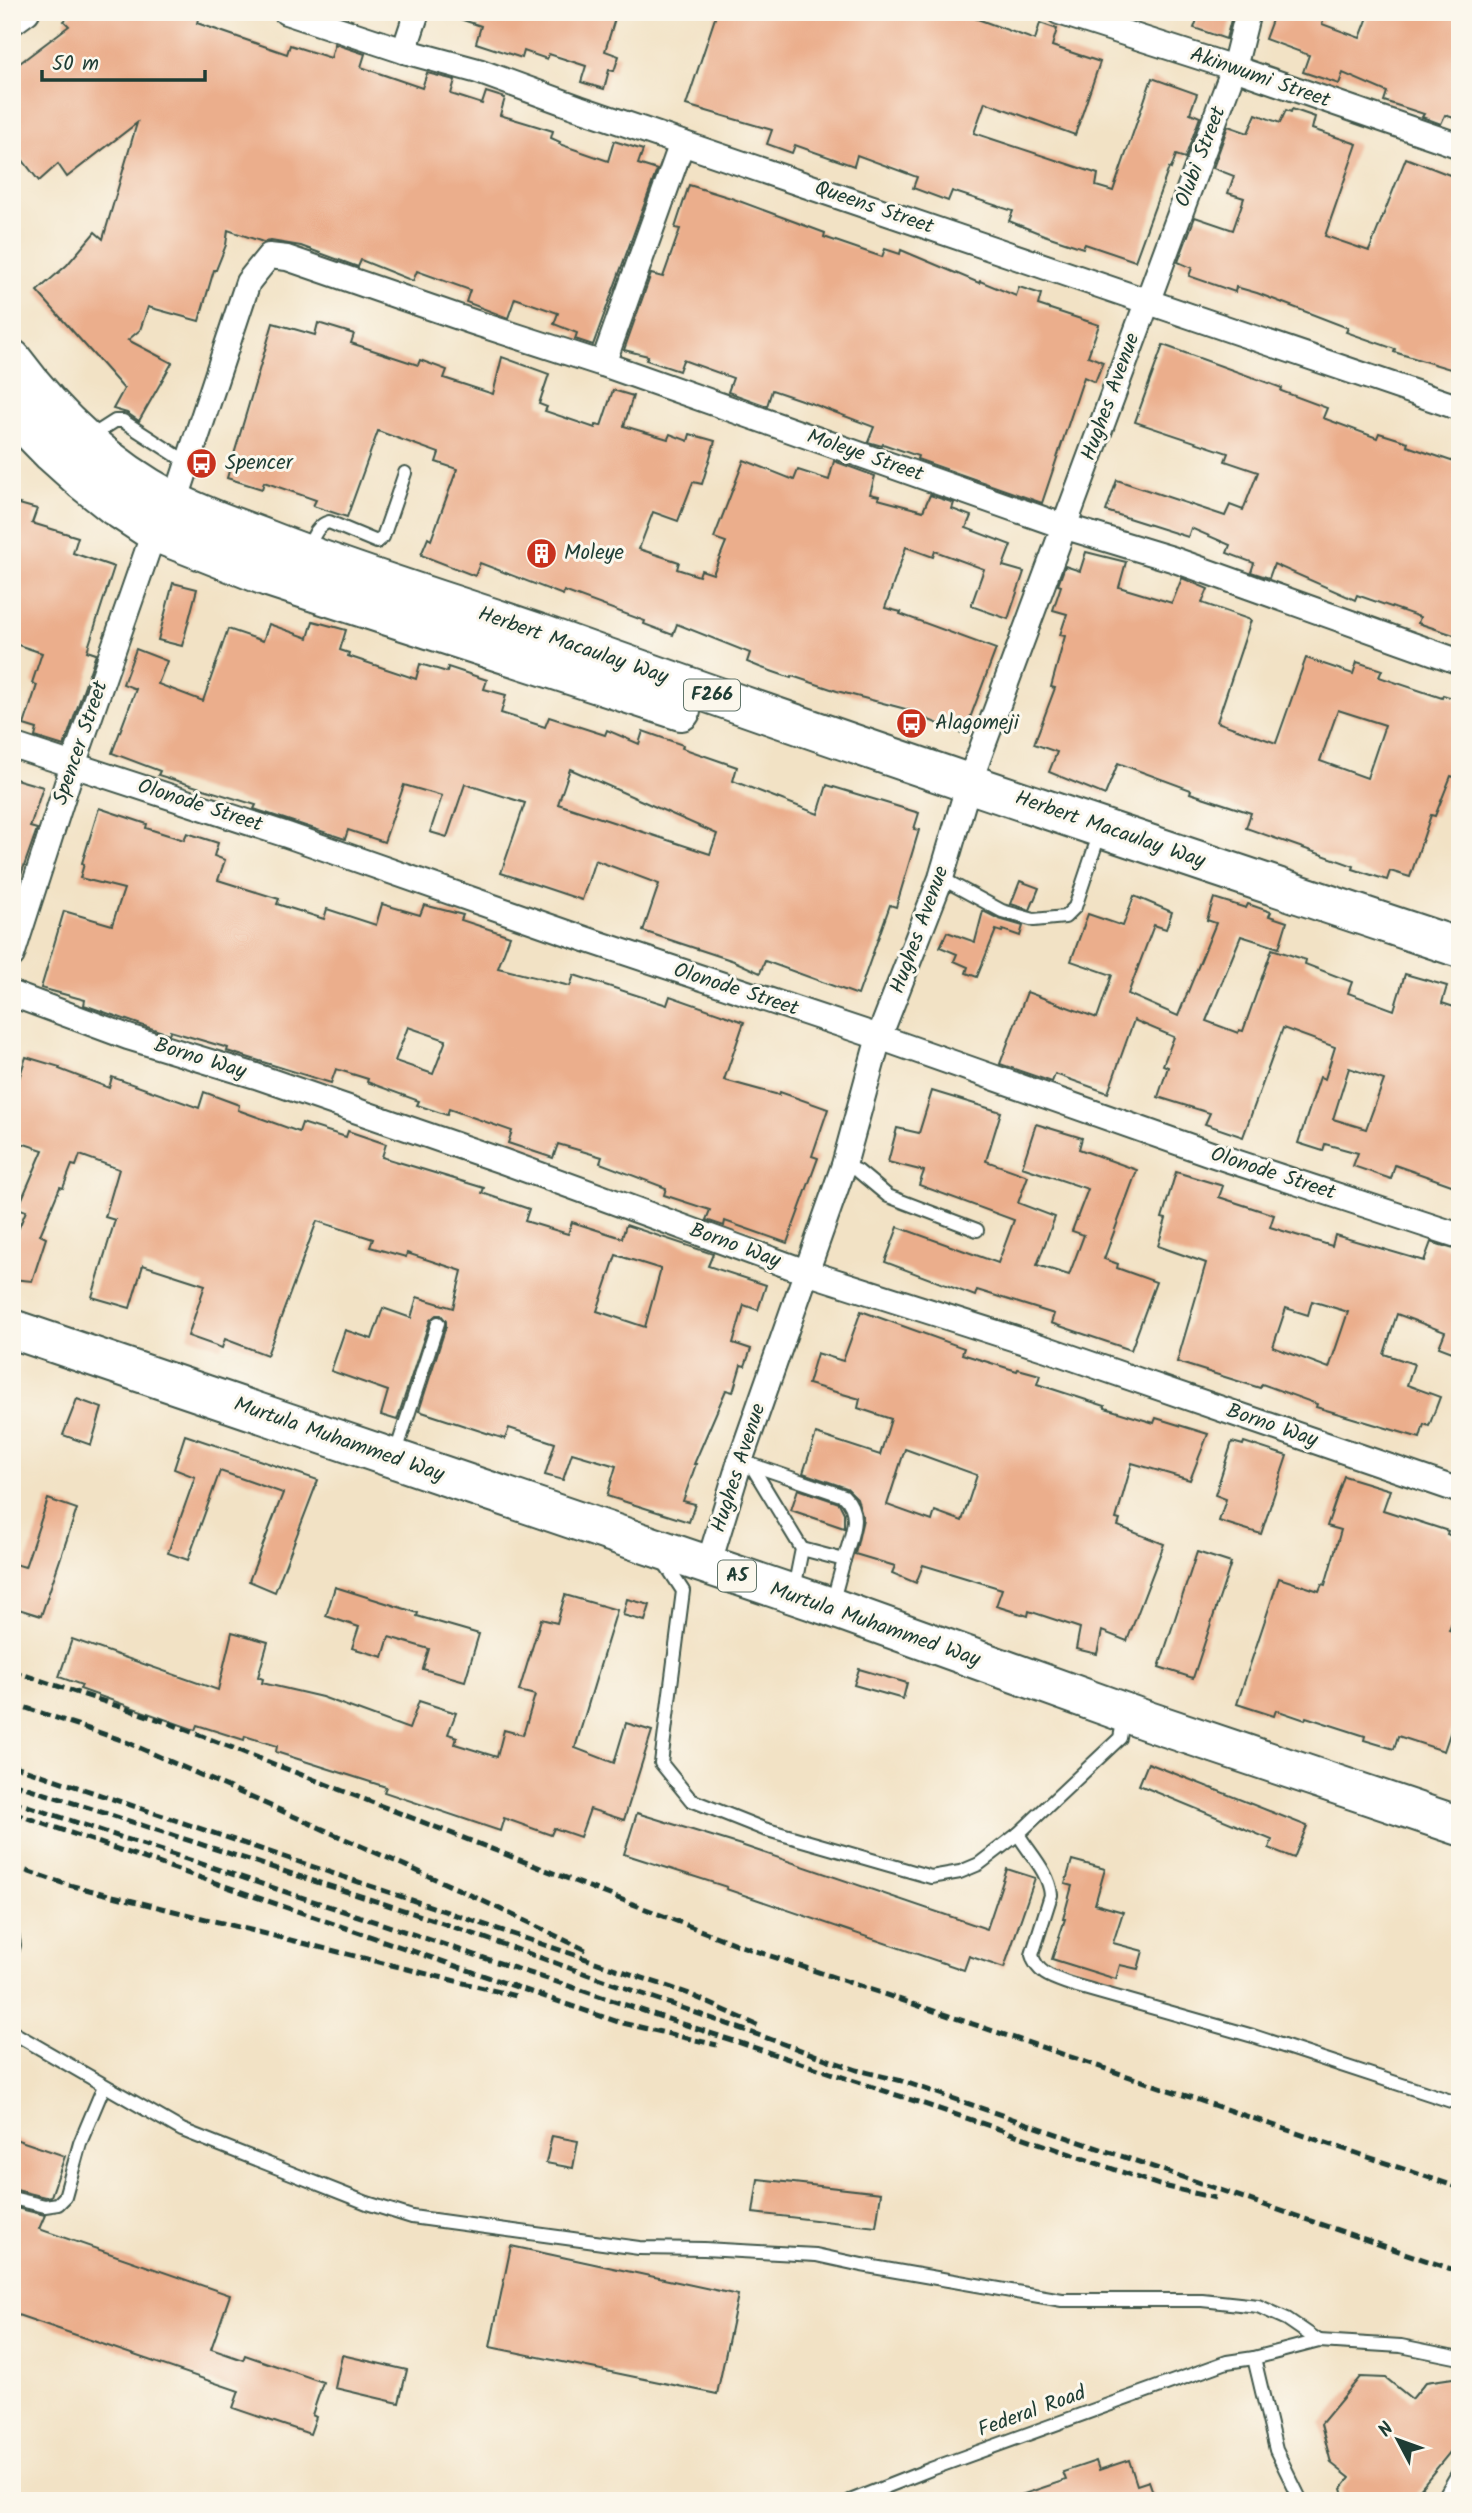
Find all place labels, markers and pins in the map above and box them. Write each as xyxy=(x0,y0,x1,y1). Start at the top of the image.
bus stop icon: Spencer xyxy=(185,446,219,480)
place label: Spencer xyxy=(225,447,294,480)
building icon: Moleye xyxy=(524,536,558,570)
place label: Moleye xyxy=(564,537,625,570)
bus stop icon: Alagomeji xyxy=(895,706,929,740)
place label: Alagomeji xyxy=(935,707,1020,740)

